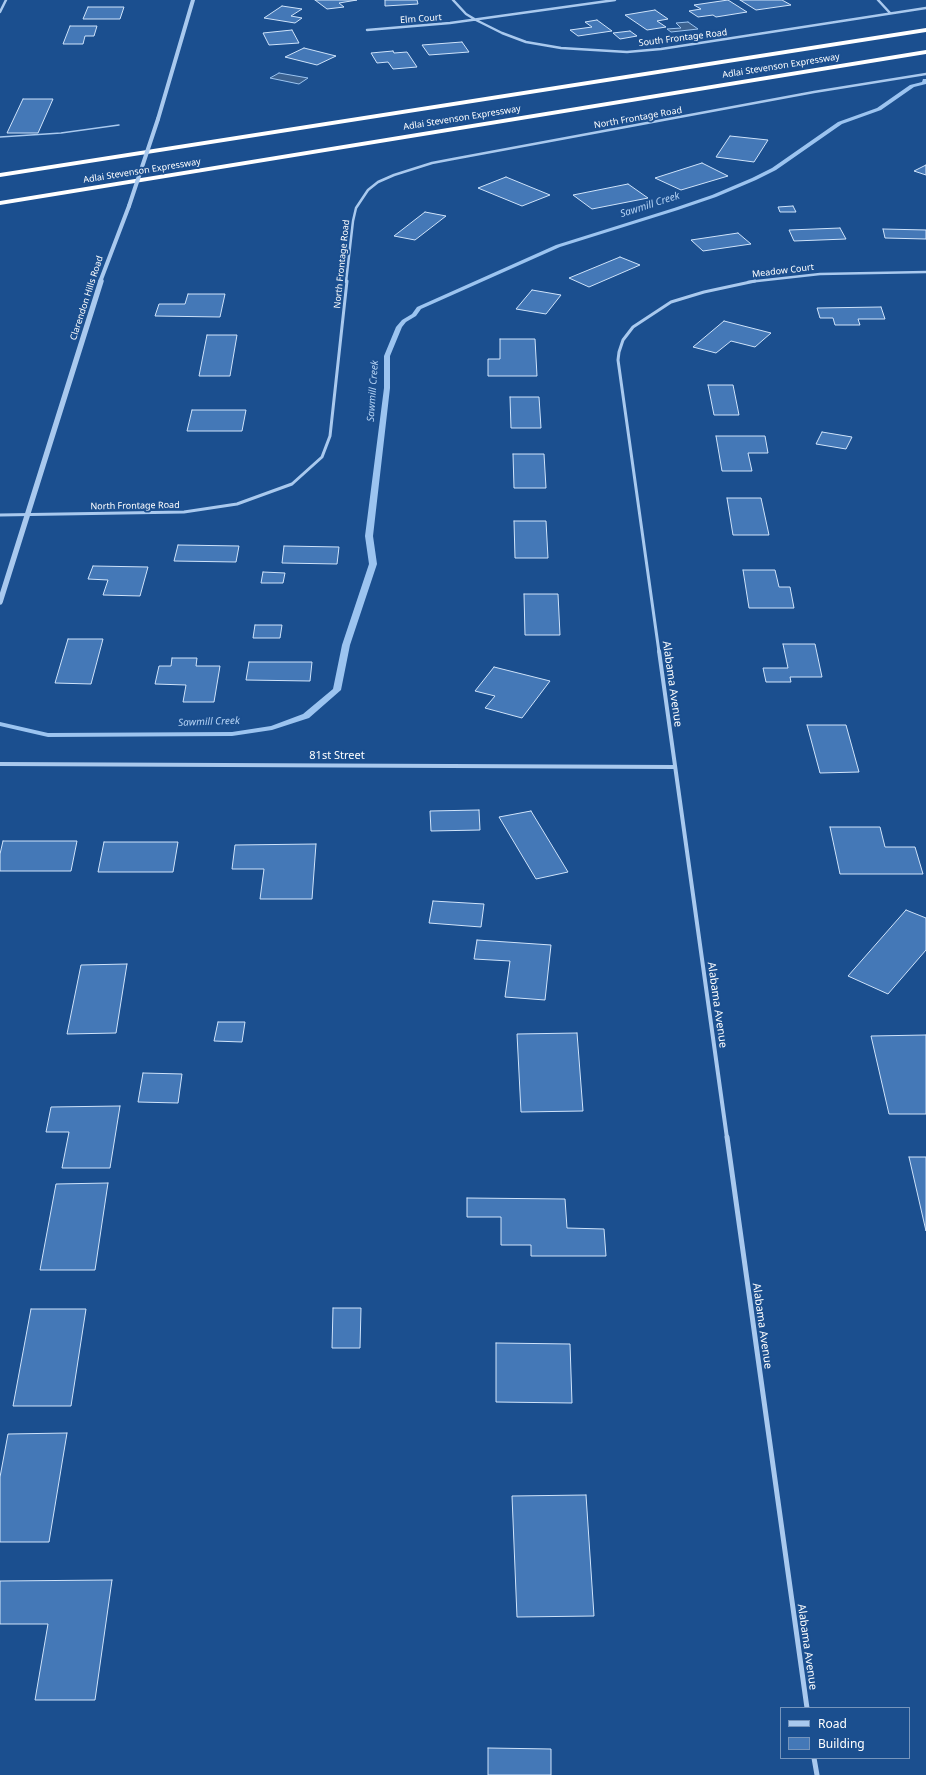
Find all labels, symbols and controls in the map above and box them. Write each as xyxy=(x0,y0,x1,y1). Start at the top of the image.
street label: Elm Court xyxy=(400,12,442,26)
street label: South Frontage Road xyxy=(638,27,728,49)
street label: Adlai Stevenson Expressway xyxy=(722,51,840,81)
street label: Adlai Stevenson Expressway xyxy=(403,103,521,133)
street label: North Frontage Road xyxy=(593,105,683,131)
street label: Adlai Stevenson Expressway xyxy=(83,156,201,186)
water label: Sawmill Creek xyxy=(619,190,681,220)
street label: North Frontage Road xyxy=(332,219,352,309)
street label: Clarendon Hills Road xyxy=(68,254,106,342)
street label: Meadow Court xyxy=(751,262,815,280)
water label: Sawmill Creek xyxy=(365,360,381,422)
street label: North Frontage Road xyxy=(90,500,180,512)
street label: Alabama Avenue xyxy=(659,640,685,728)
water label: Sawmill Creek xyxy=(178,715,240,729)
street label: 81st Street xyxy=(309,749,365,763)
street label: Alabama Avenue xyxy=(704,961,730,1049)
street label: Alabama Avenue xyxy=(749,1282,775,1370)
street label: Alabama Avenue xyxy=(794,1603,820,1691)
legend xyxy=(780,1707,910,1759)
text: Road xyxy=(818,1715,847,1732)
text: Building xyxy=(818,1735,865,1752)

